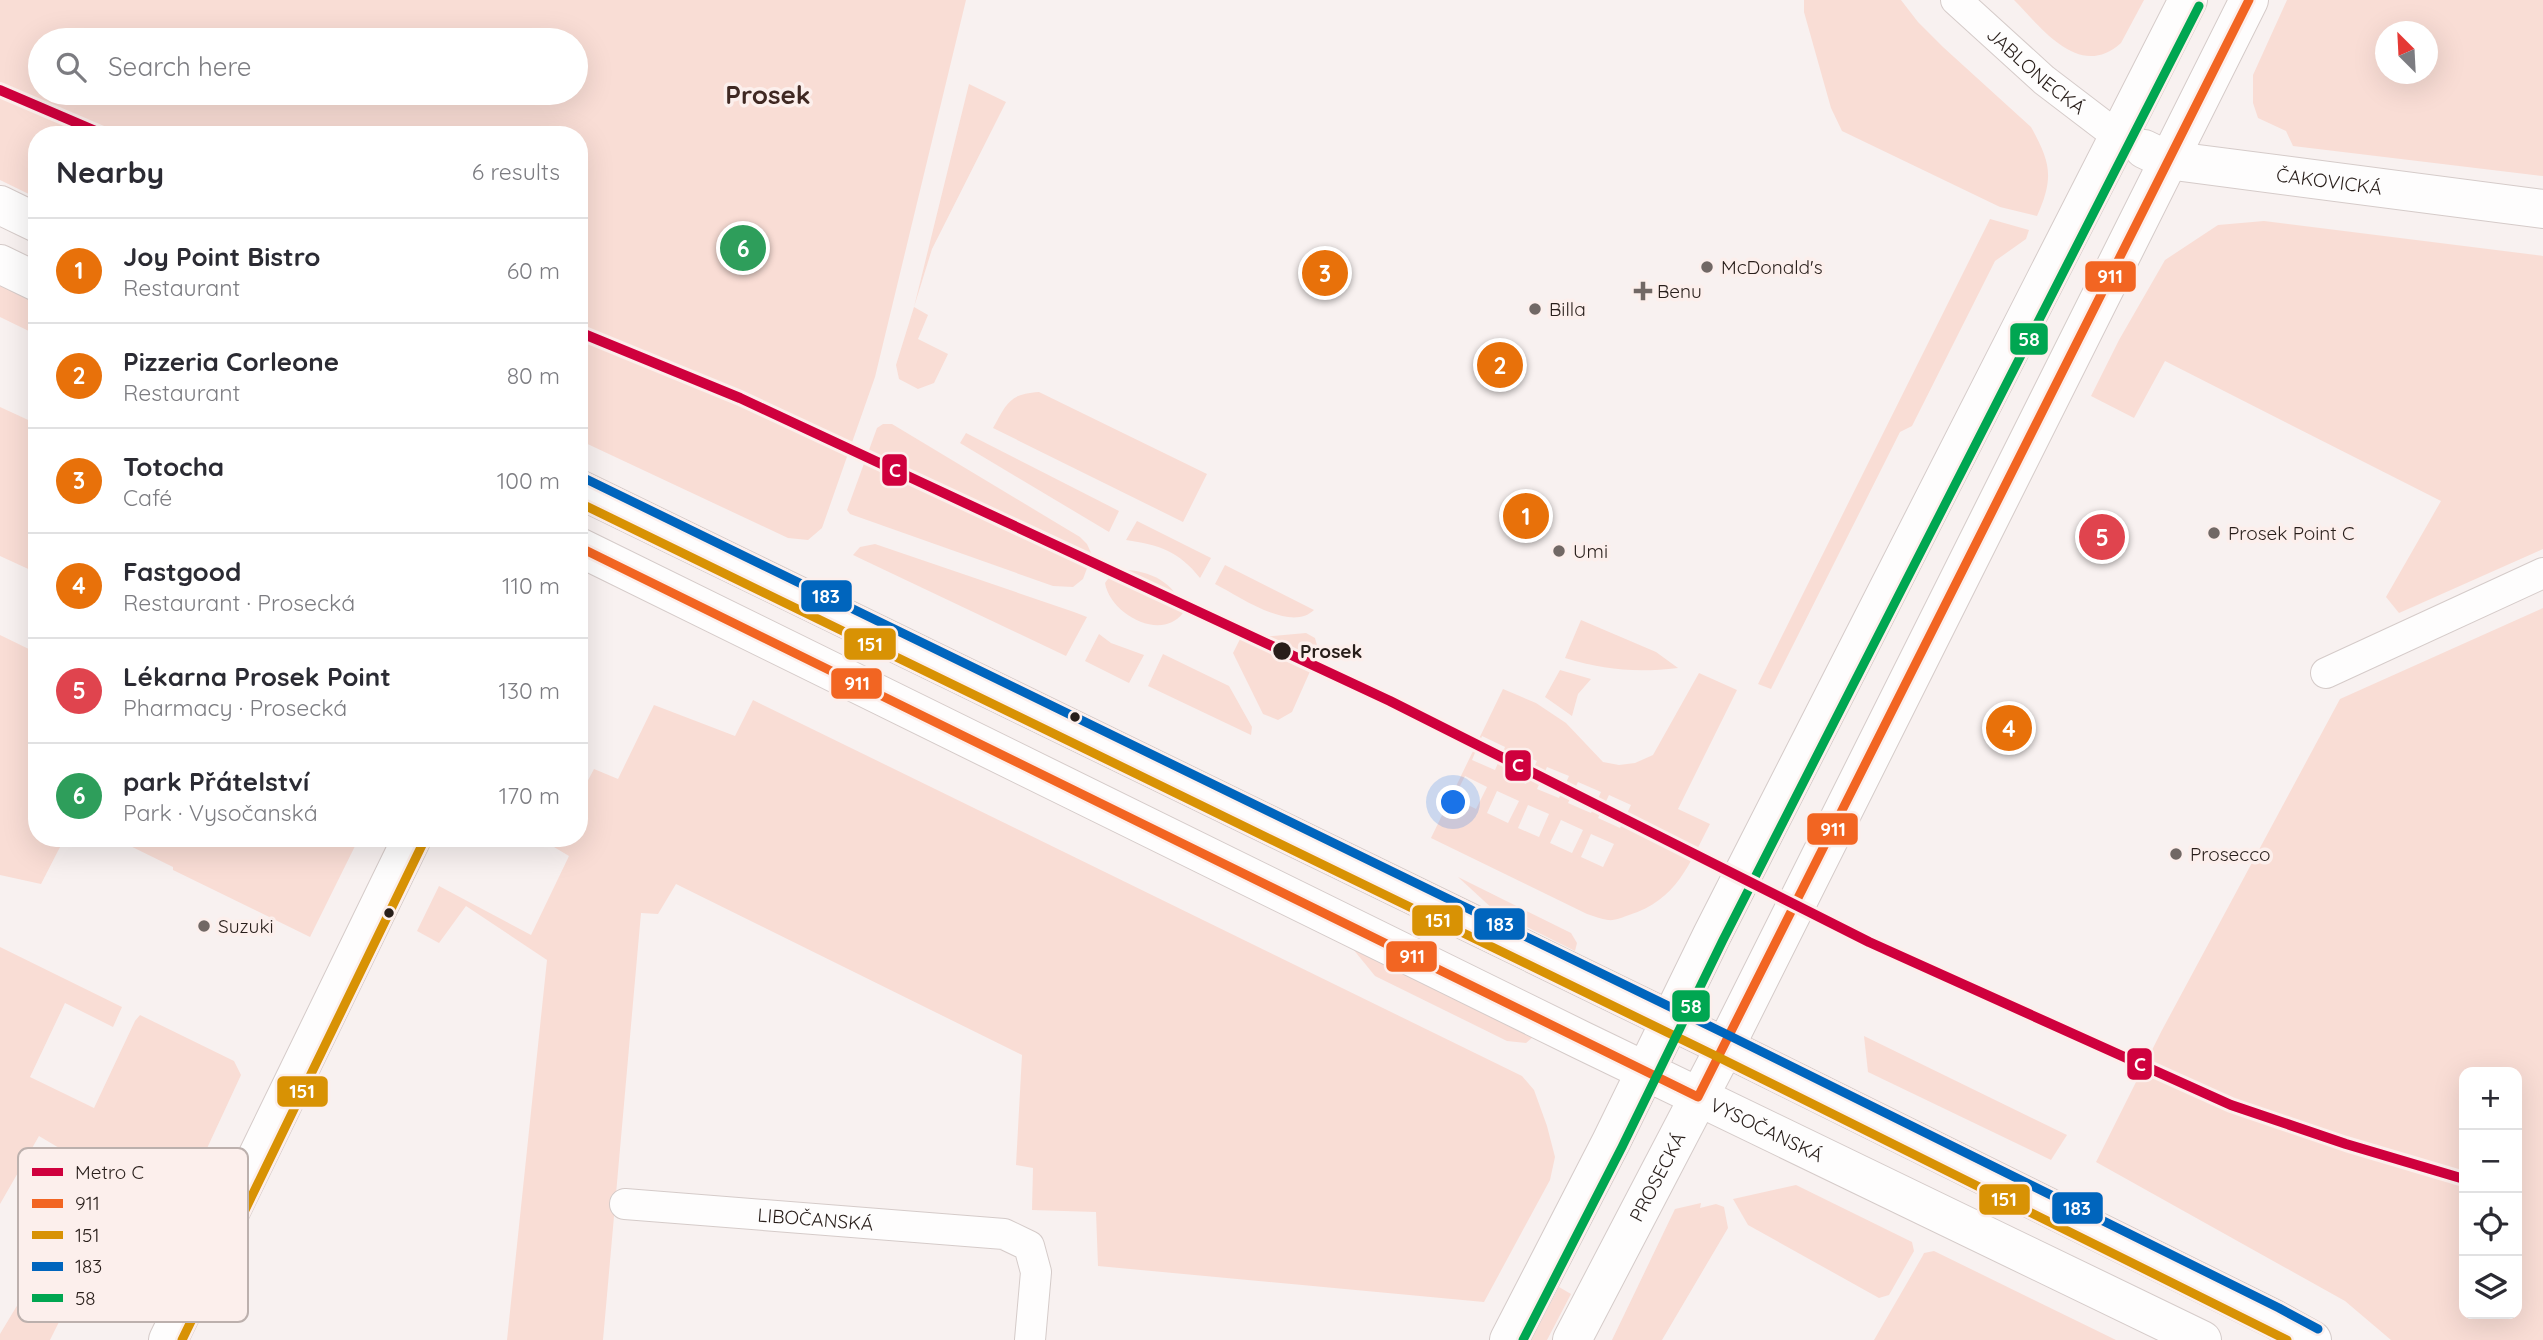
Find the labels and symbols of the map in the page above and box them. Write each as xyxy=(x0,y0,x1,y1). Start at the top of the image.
north arrow xyxy=(2375,21,2438,84)
street label: JABLONECKÁ xyxy=(1982,22,2090,119)
district label: Prosek xyxy=(725,78,811,111)
street label: ČAKOVICKÁ xyxy=(2275,162,2383,200)
pin: 6 xyxy=(720,222,766,274)
pin: 3 xyxy=(1302,247,1348,299)
place label: McDonald's xyxy=(1721,255,1823,279)
marker: McDonald's xyxy=(1699,259,1715,275)
line badge: 911 xyxy=(2084,260,2137,293)
text: 911 xyxy=(2097,264,2123,288)
place label: Benu xyxy=(1657,279,1702,303)
marker: Benu xyxy=(1635,283,1651,299)
place label: Billa xyxy=(1549,297,1586,321)
marker: Billa xyxy=(1527,301,1543,317)
line badge: 58 xyxy=(2009,322,2049,356)
text: 58 xyxy=(2018,327,2040,351)
pin: 2 xyxy=(1477,339,1523,391)
line badge: C xyxy=(881,453,908,487)
text: C xyxy=(889,458,901,482)
pin: 1 xyxy=(1503,490,1549,542)
pin: 5 xyxy=(2079,511,2125,563)
place label: Prosek Point C xyxy=(2228,521,2354,545)
marker: Prosek Point C xyxy=(2206,525,2222,541)
place label: Umi xyxy=(1573,539,1608,563)
marker: Umi xyxy=(1551,543,1567,559)
line badge: 183 xyxy=(800,579,853,613)
text: 183 xyxy=(812,584,840,608)
line badge: 151 xyxy=(843,627,897,661)
text: 151 xyxy=(857,632,883,656)
place label: Prosek xyxy=(1300,639,1363,663)
marker: Prosek xyxy=(1271,640,1293,662)
line badge: 911 xyxy=(830,667,883,700)
text: 911 xyxy=(844,671,870,695)
pin: 4 xyxy=(1986,702,2032,754)
unlabelled marker xyxy=(1068,710,1082,724)
line badge: C xyxy=(1504,749,1532,782)
text: C xyxy=(1512,753,1524,777)
your location xyxy=(1436,785,1470,819)
line badge: 911 xyxy=(1806,812,1859,846)
text: 911 xyxy=(1820,817,1846,841)
place label: Prosecco xyxy=(2190,842,2271,866)
marker: Prosecco xyxy=(2168,846,2184,862)
line badge: 151 xyxy=(1411,904,1464,937)
unlabelled marker xyxy=(382,906,396,920)
line badge: 183 xyxy=(1473,907,1526,941)
text: 151 xyxy=(1425,908,1451,932)
text: 183 xyxy=(1486,912,1514,936)
place label: Suzuki xyxy=(218,914,274,938)
marker: Suzuki xyxy=(196,918,212,934)
line badge: 911 xyxy=(1385,940,1438,973)
text: 911 xyxy=(1399,944,1425,968)
line badge: 58 xyxy=(1671,989,1711,1023)
text: 58 xyxy=(1680,994,1702,1018)
line badge: C xyxy=(2126,1047,2153,1081)
text: C xyxy=(2134,1052,2146,1076)
line badge: 151 xyxy=(276,1075,329,1108)
text: 151 xyxy=(289,1079,315,1103)
street label: VYSOČANSKÁ xyxy=(1706,1092,1827,1167)
street label: PROSECKÁ xyxy=(1624,1128,1690,1226)
legend xyxy=(18,1148,248,1322)
text: Metro C xyxy=(75,1160,144,1184)
line badge: 151 xyxy=(1978,1183,2031,1216)
text: 151 xyxy=(1991,1187,2017,1211)
text: 911 xyxy=(75,1191,100,1215)
line badge: 183 xyxy=(2051,1191,2104,1225)
text: 183 xyxy=(2063,1196,2091,1220)
street label: LIBOČANSKÁ xyxy=(757,1203,874,1236)
text: 151 xyxy=(75,1223,99,1247)
text: 183 xyxy=(75,1254,102,1278)
text: 58 xyxy=(75,1286,96,1310)

